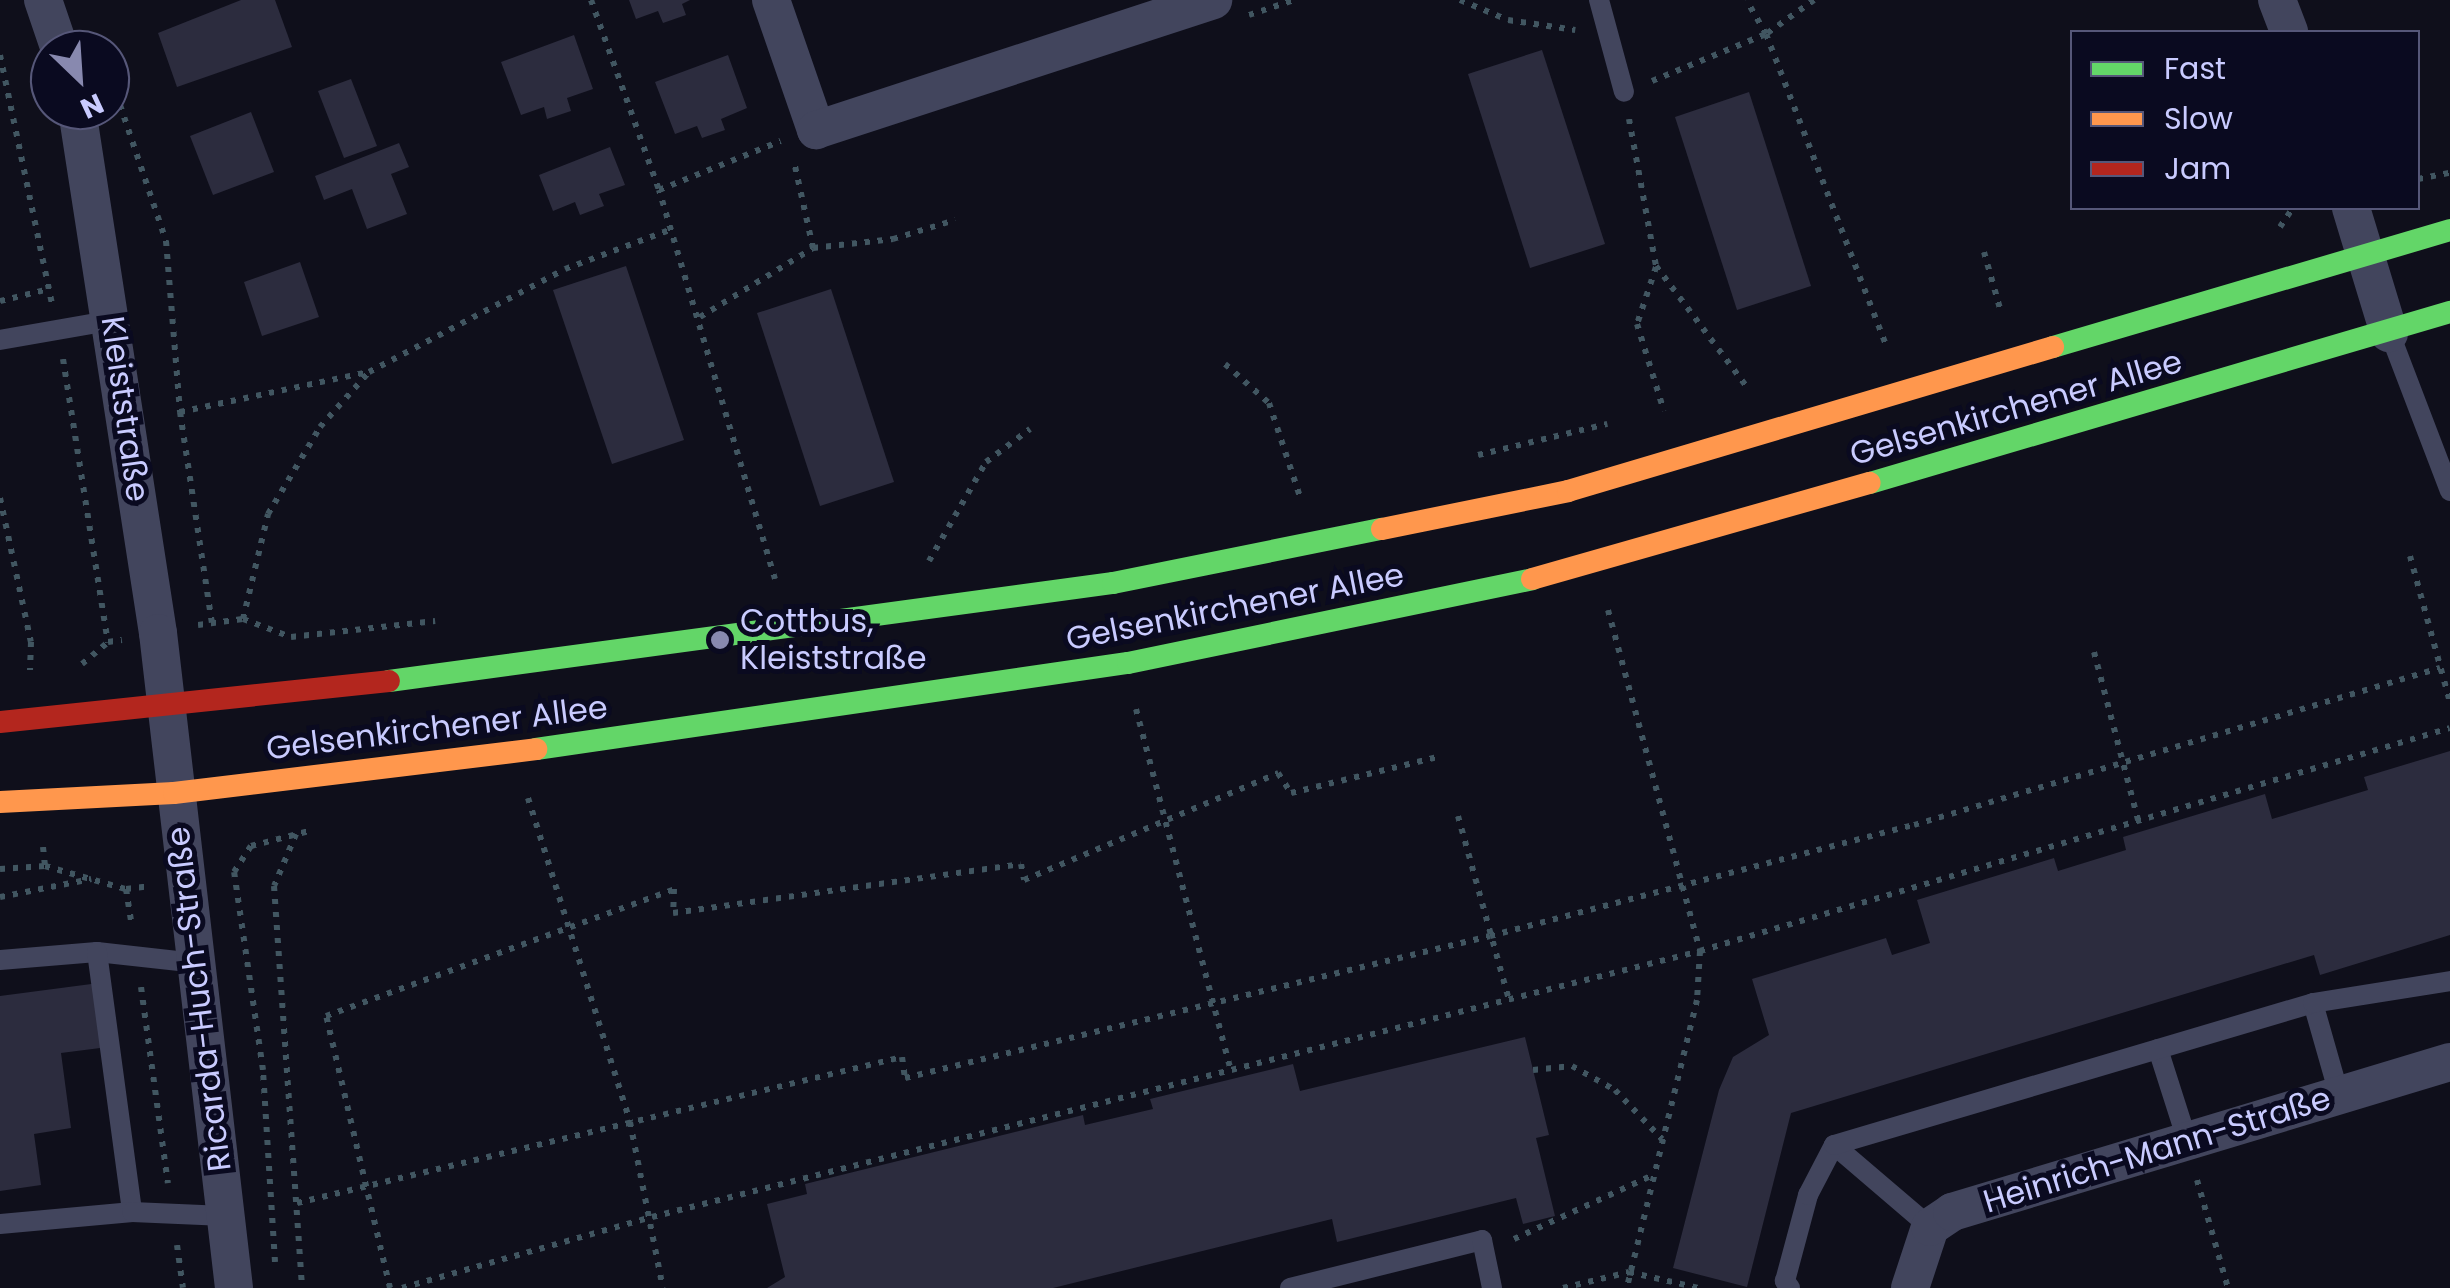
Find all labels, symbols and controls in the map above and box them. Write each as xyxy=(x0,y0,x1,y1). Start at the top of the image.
north arrow xyxy=(30,30,130,130)
legend xyxy=(2070,30,2420,210)
text: Fast xyxy=(2164,47,2226,90)
text: N xyxy=(74,84,110,128)
text: Slow xyxy=(2164,97,2233,140)
text: Jam xyxy=(2164,147,2231,190)
street label: Kleiststraße xyxy=(93,314,157,504)
street label: Gelsenkirchener Allee xyxy=(1846,342,2186,474)
street label: Gelsenkirchener Allee xyxy=(1063,555,1407,659)
place label: Cottbus, Kleiststraße xyxy=(740,603,927,678)
marker: Cottbus, Kleiststraße xyxy=(709,629,731,651)
street label: Gelsenkirchener Allee xyxy=(264,688,610,768)
street label: Ricarda-Huch-Straße xyxy=(159,824,239,1174)
street label: Heinrich-Mann-Straße xyxy=(1979,1079,2335,1221)

